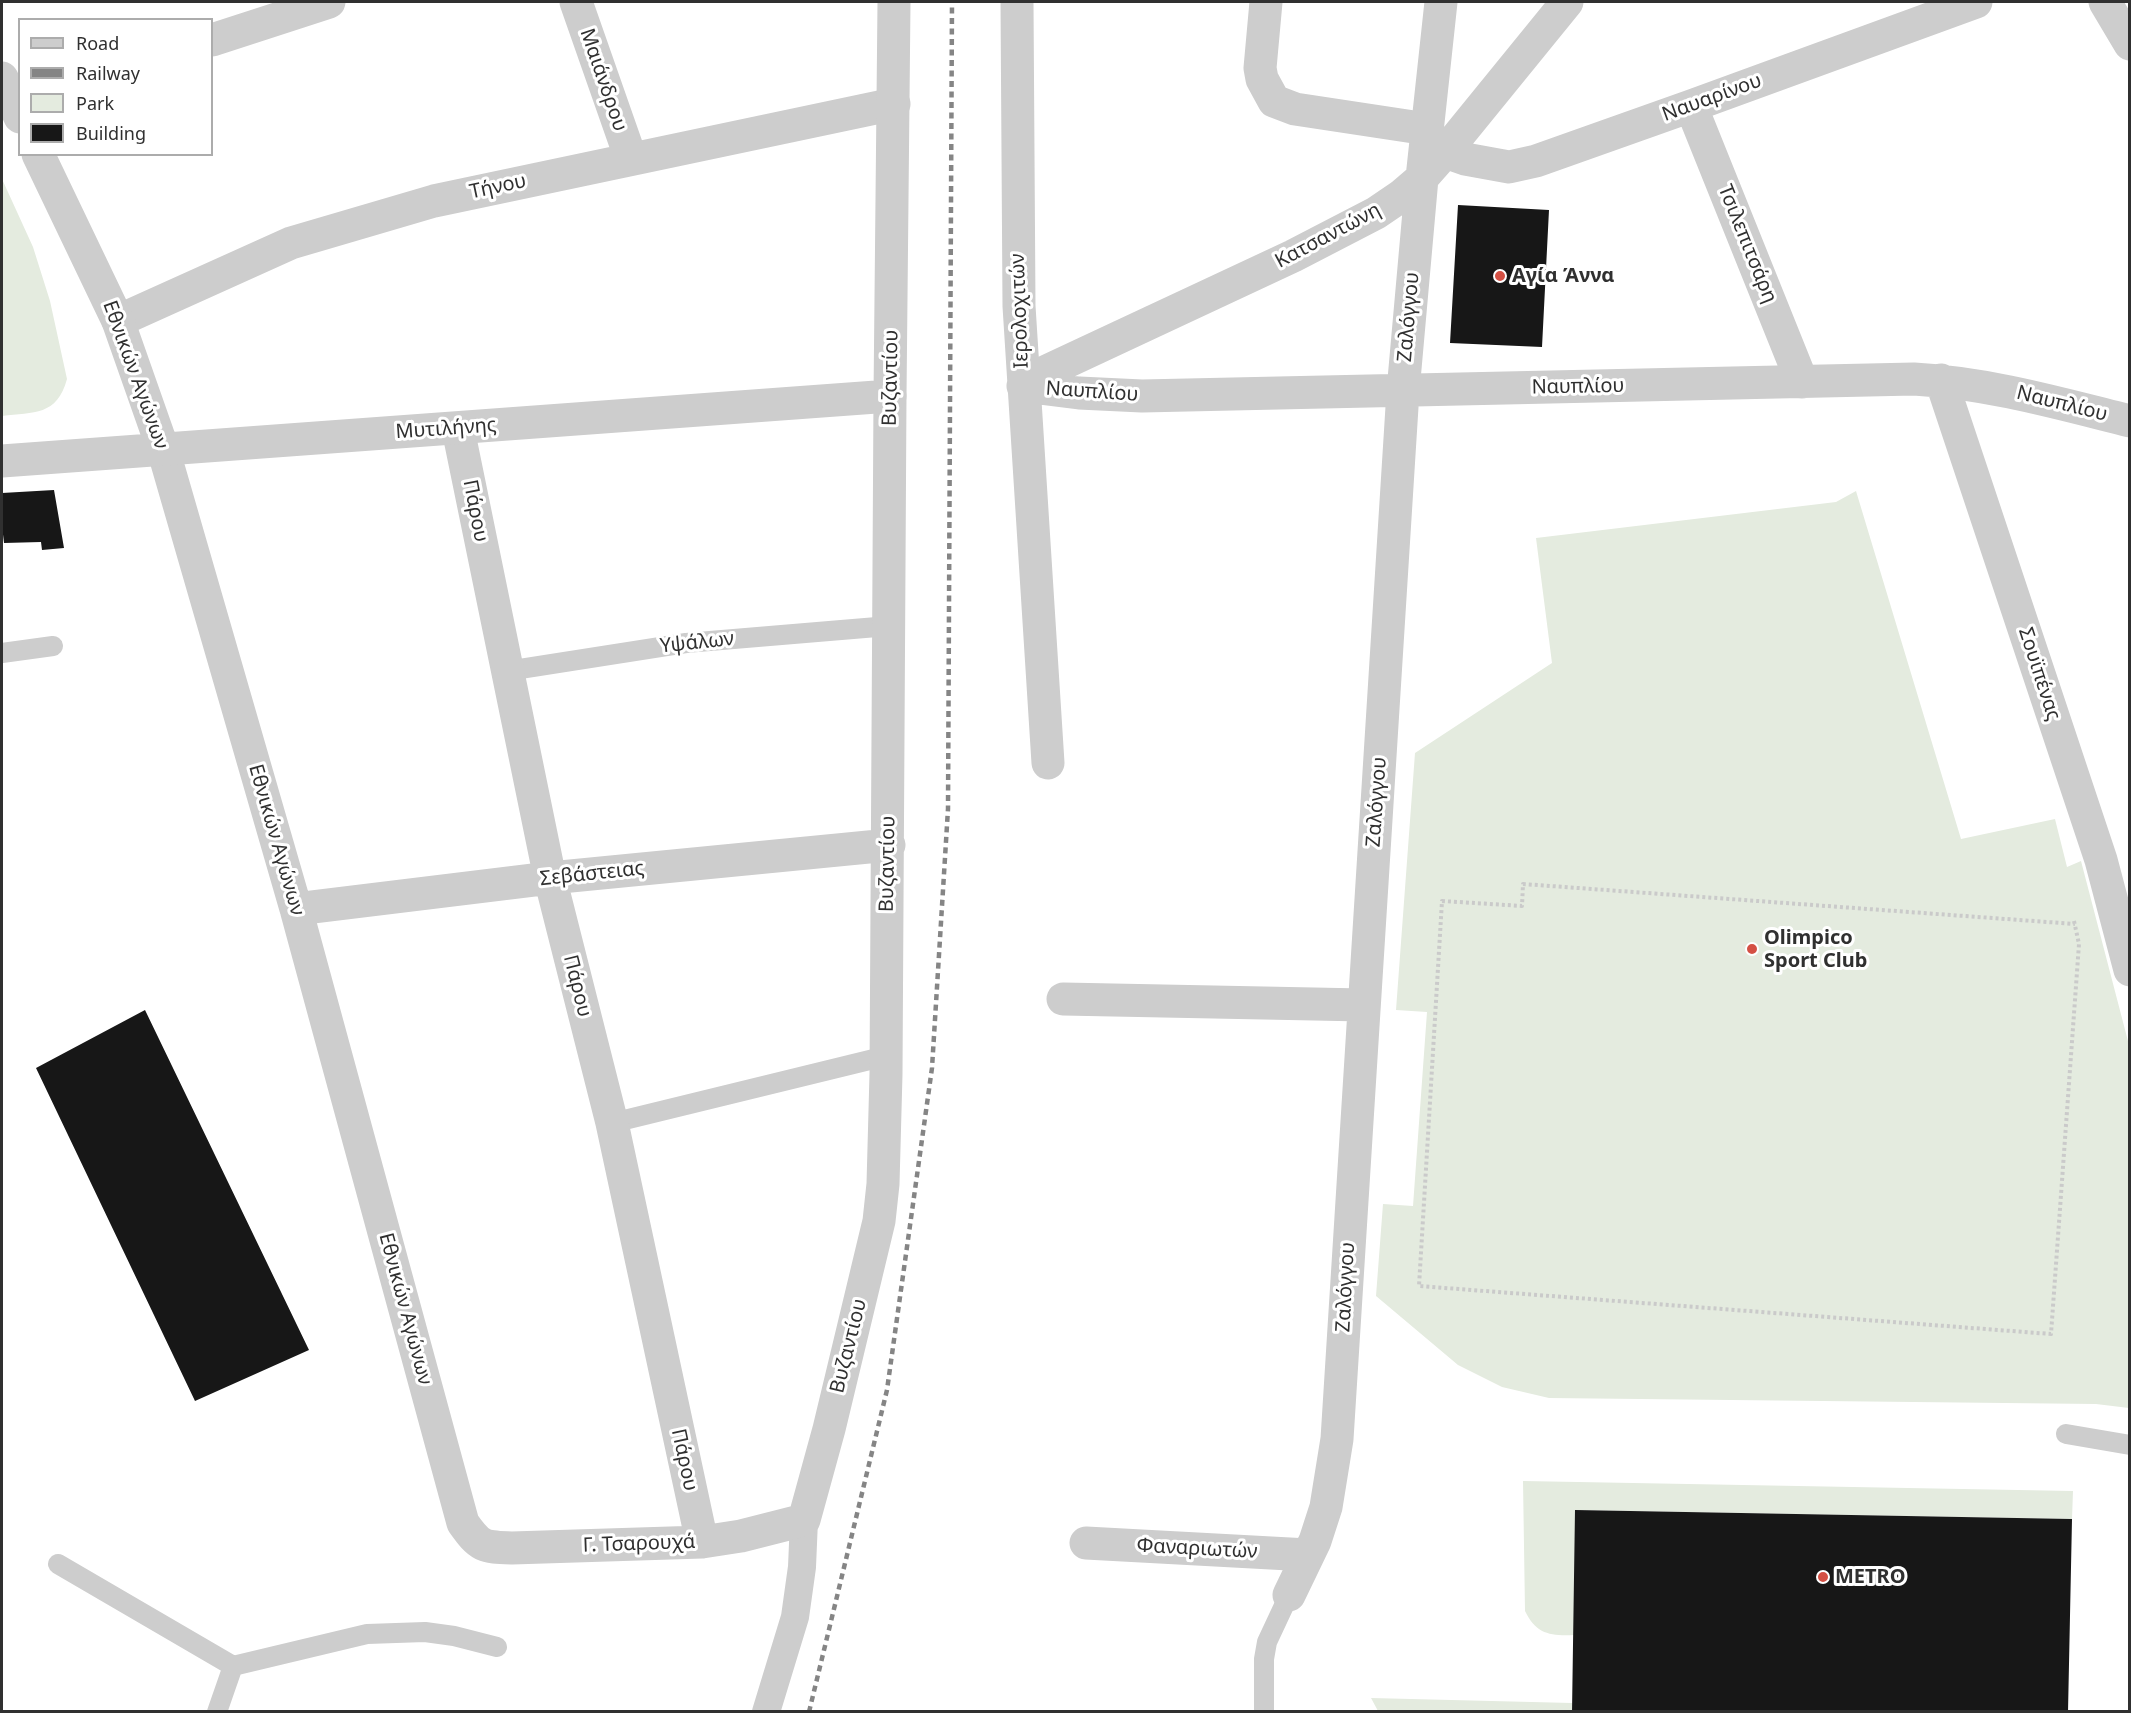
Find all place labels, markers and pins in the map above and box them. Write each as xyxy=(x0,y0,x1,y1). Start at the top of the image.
place label: Αγία Άννα xyxy=(1512,264,1614,288)
marker: Αγία Άννα xyxy=(1493,269,1507,283)
place label: Olimpico Sport Club xyxy=(1764,926,1867,973)
marker: Olimpico Sport Club xyxy=(1745,942,1759,956)
place label: METRO xyxy=(1835,1565,1906,1589)
marker: METRO xyxy=(1816,1570,1830,1584)

